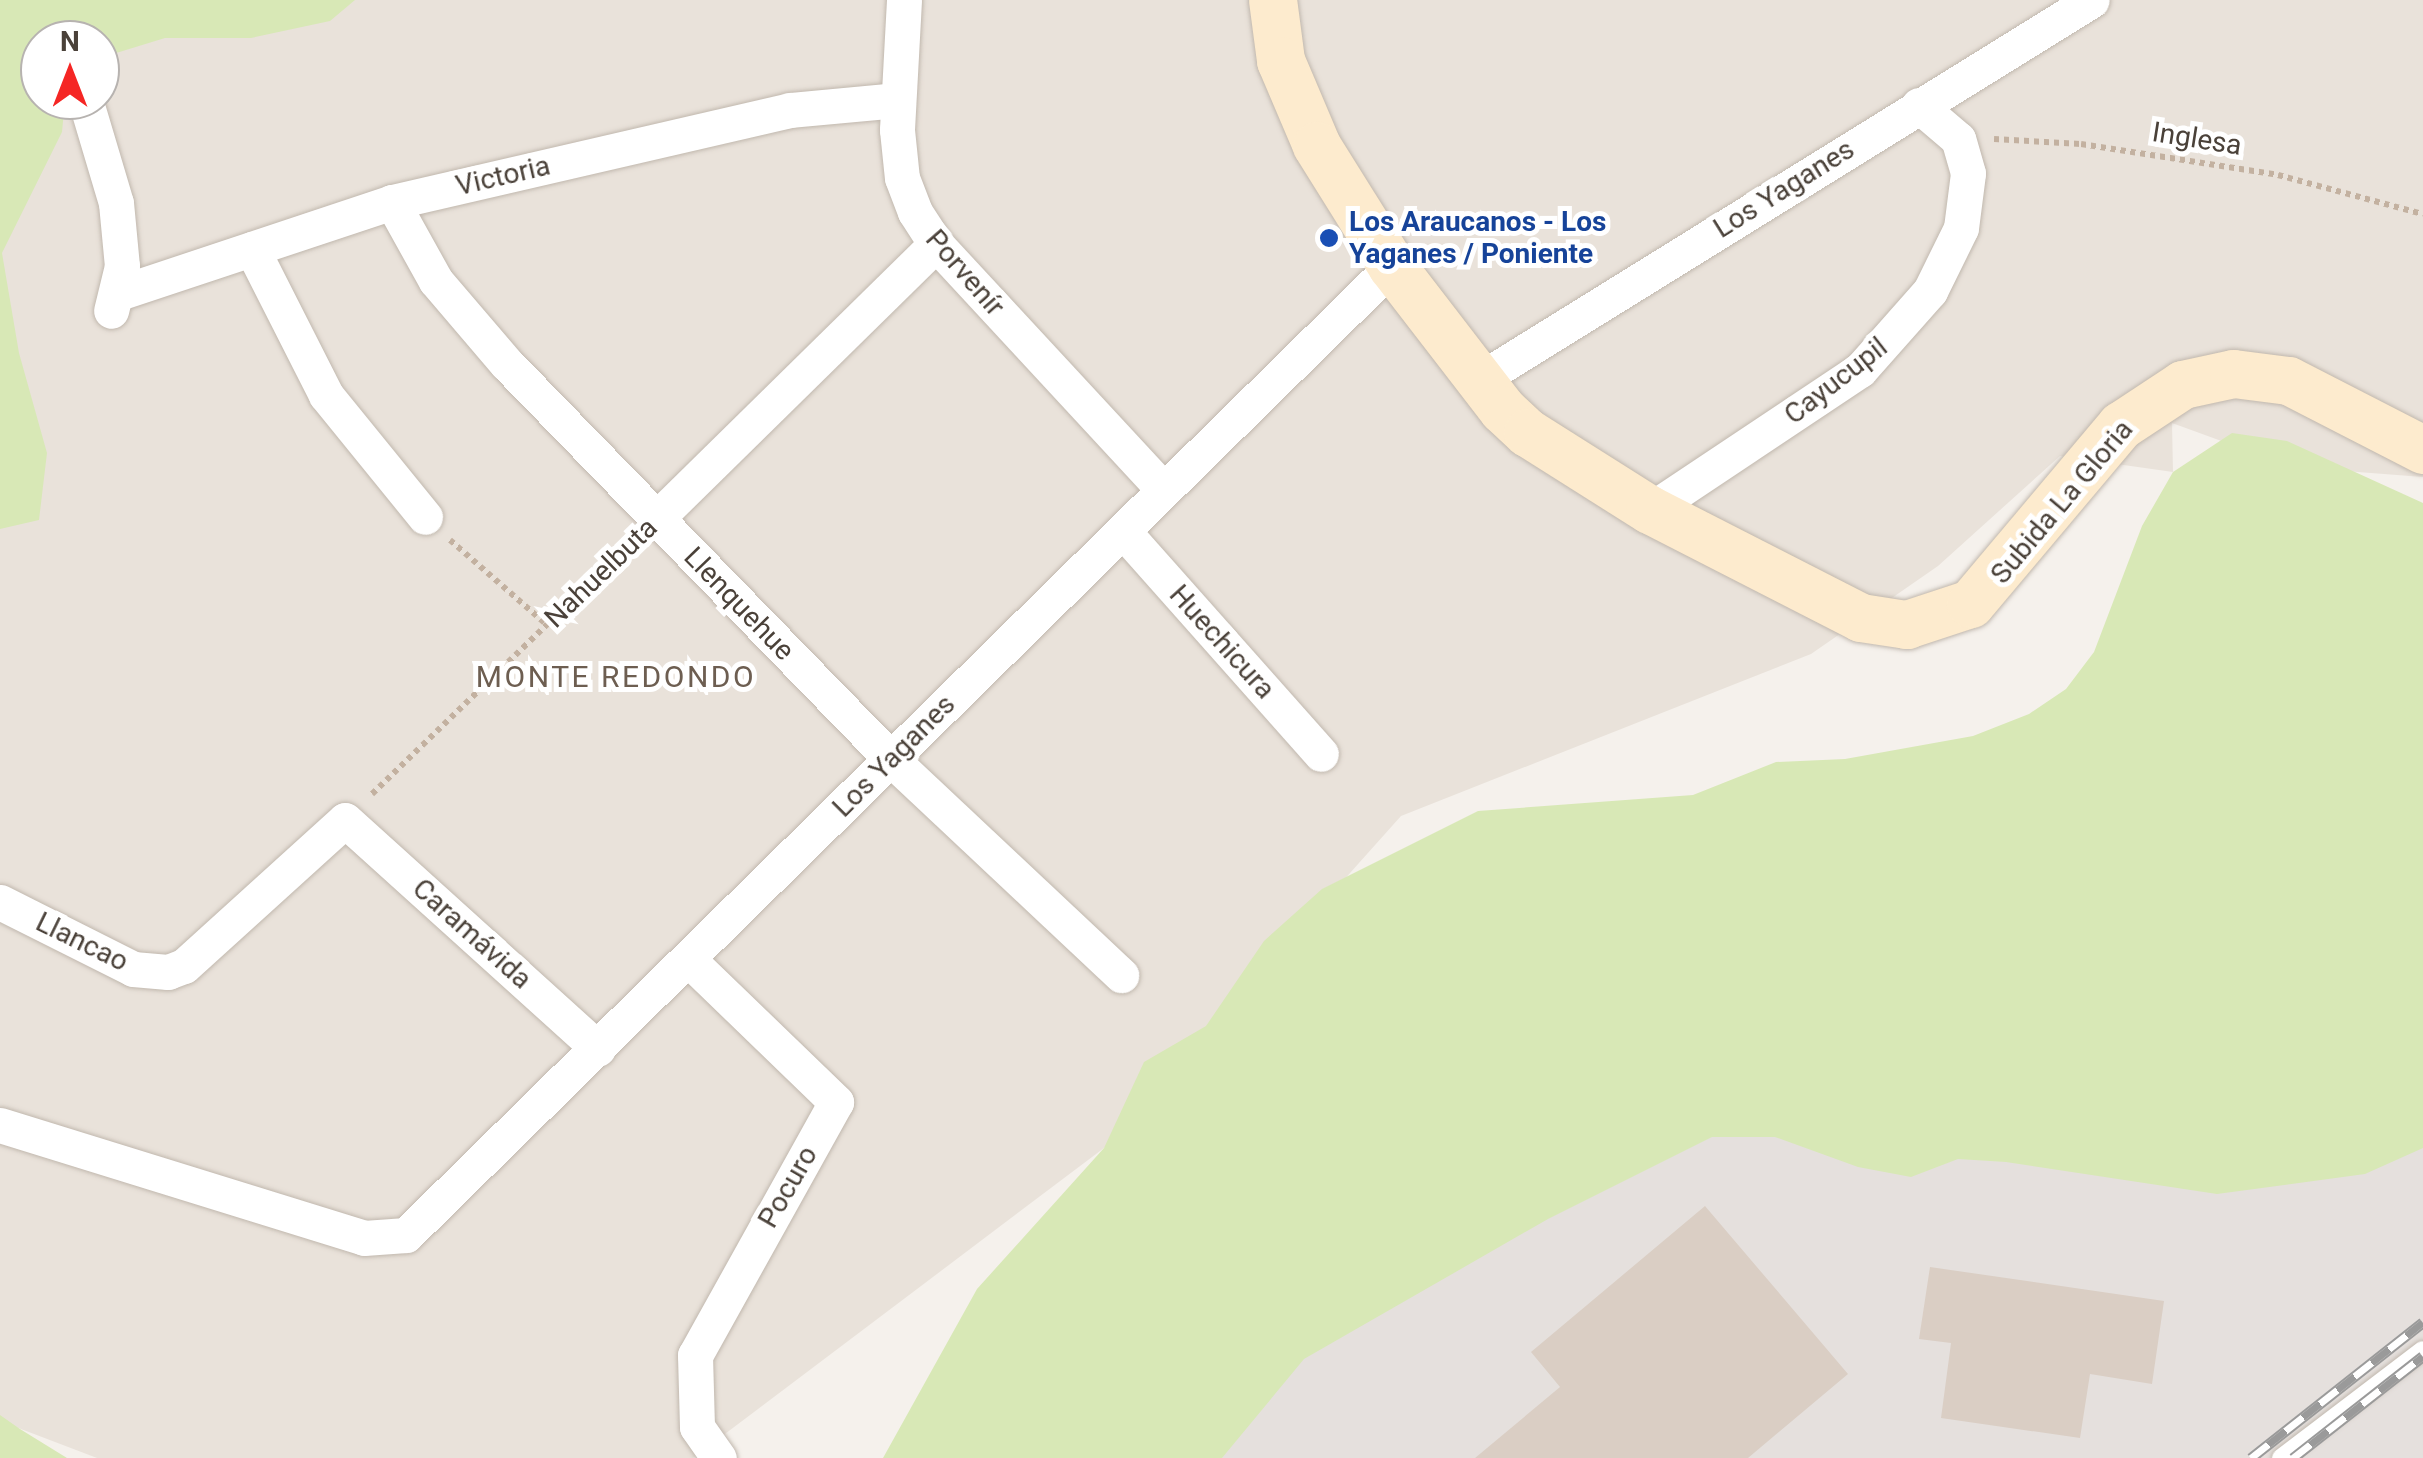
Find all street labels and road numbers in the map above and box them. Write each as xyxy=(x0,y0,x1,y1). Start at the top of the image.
street label: Inglesa xyxy=(2150,115,2244,163)
street label: Los Yaganes xyxy=(1708,133,1860,245)
street label: Victoria xyxy=(453,149,553,203)
street label: Porvenír xyxy=(918,223,1012,323)
street label: Cayucupil xyxy=(1778,330,1894,432)
street label: Subida La Gloria xyxy=(1984,413,2140,591)
street label: Nahuelbuta xyxy=(538,511,664,635)
street label: Llenquehue xyxy=(677,541,801,667)
street label: Huechicura xyxy=(1162,578,1282,706)
street label: Los Yaganes xyxy=(826,688,962,824)
street label: Caramávida xyxy=(406,872,538,996)
street label: Llancao xyxy=(30,905,134,979)
street label: Pocuro xyxy=(751,1140,825,1234)

